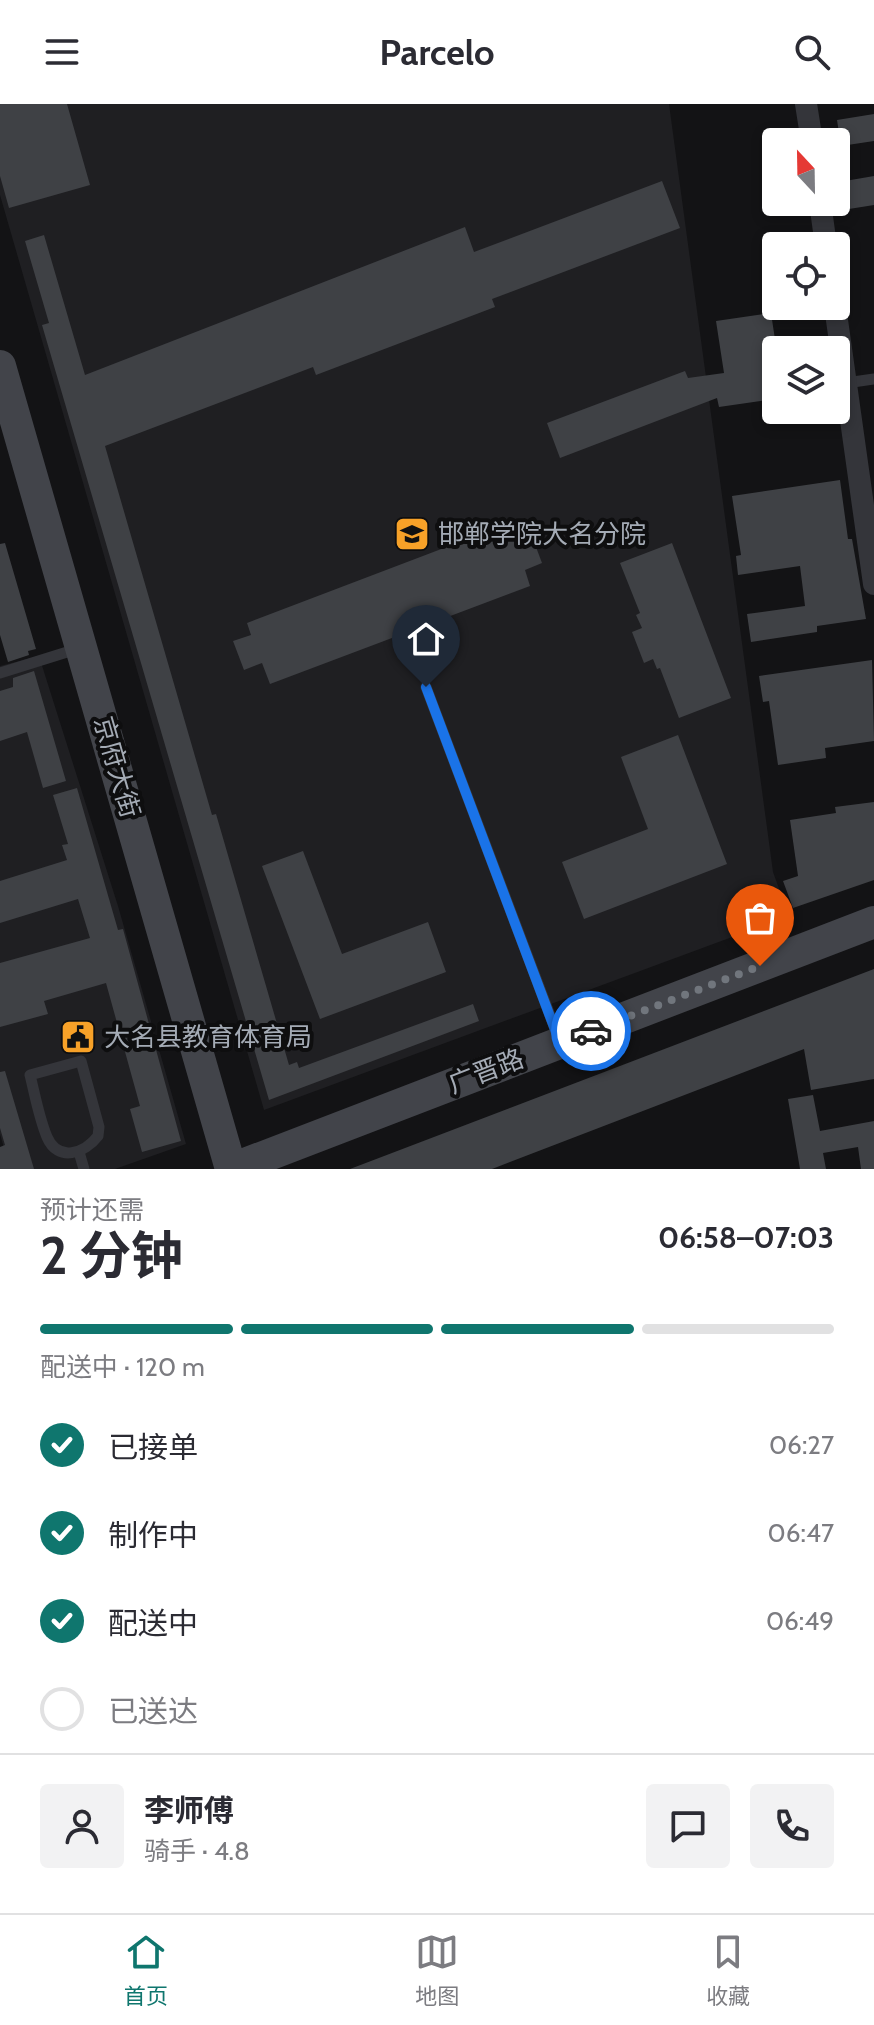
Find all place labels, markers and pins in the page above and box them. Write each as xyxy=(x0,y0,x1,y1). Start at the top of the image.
school or university icon: 邯郸学院大名分院 xyxy=(393,515,431,553)
place label: 邯郸学院大名分院 xyxy=(438,518,646,550)
pin xyxy=(392,605,460,687)
pin xyxy=(726,884,794,966)
public building icon: 大名县教育体育局 xyxy=(59,1018,97,1056)
place label: 大名县教育体育局 xyxy=(104,1021,312,1053)

